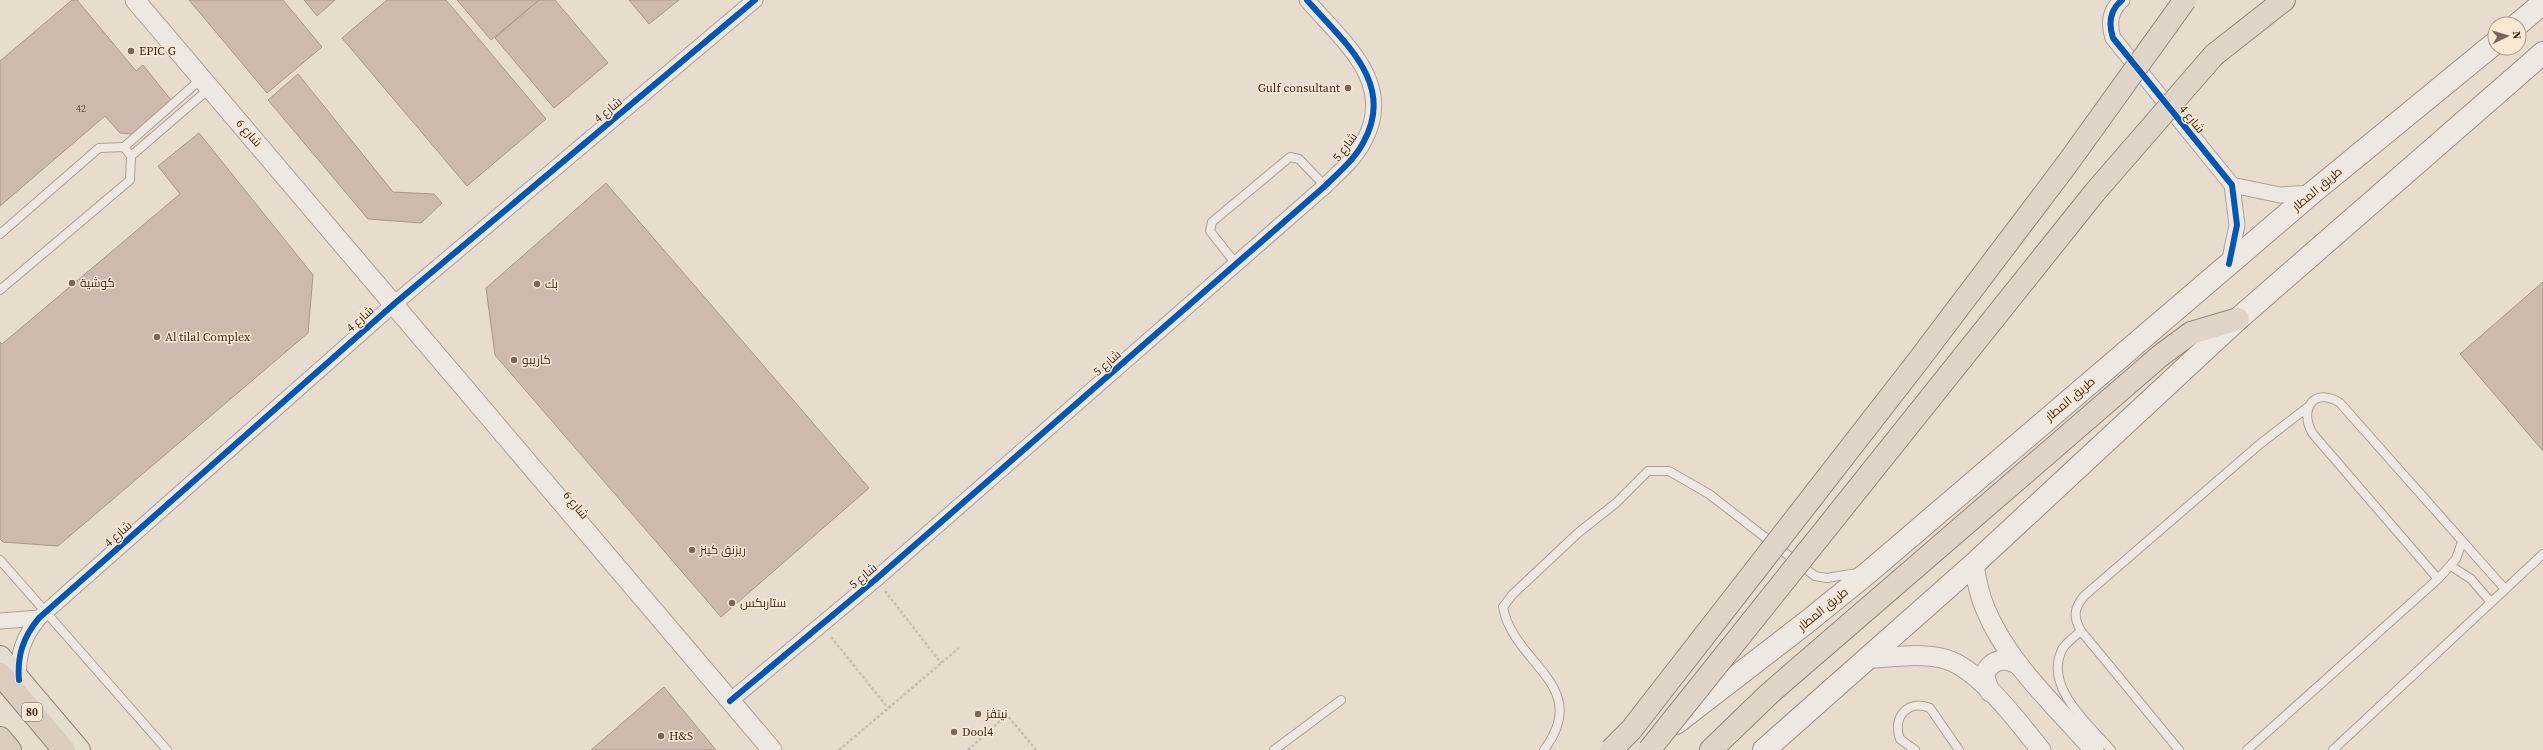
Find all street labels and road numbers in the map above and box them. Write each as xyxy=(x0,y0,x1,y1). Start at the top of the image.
street label: شارع 4 xyxy=(591,94,625,126)
street label: شارع 4 xyxy=(2176,102,2208,137)
street label: شارع 6 xyxy=(232,116,266,150)
street label: شارع 5 xyxy=(1329,129,1361,165)
street label: طريق المطار xyxy=(2288,163,2345,215)
street label: شارع 4 xyxy=(343,302,377,336)
street label: شارع 5 xyxy=(1090,346,1124,380)
street label: طريق المطار xyxy=(2041,373,2098,425)
street label: شارع 6 xyxy=(560,488,592,522)
street label: شارع 4 xyxy=(101,517,135,551)
street label: شارع 5 xyxy=(846,560,880,592)
street label: طريق المطار xyxy=(1794,584,1852,635)
road number: 80 xyxy=(22,703,42,721)

